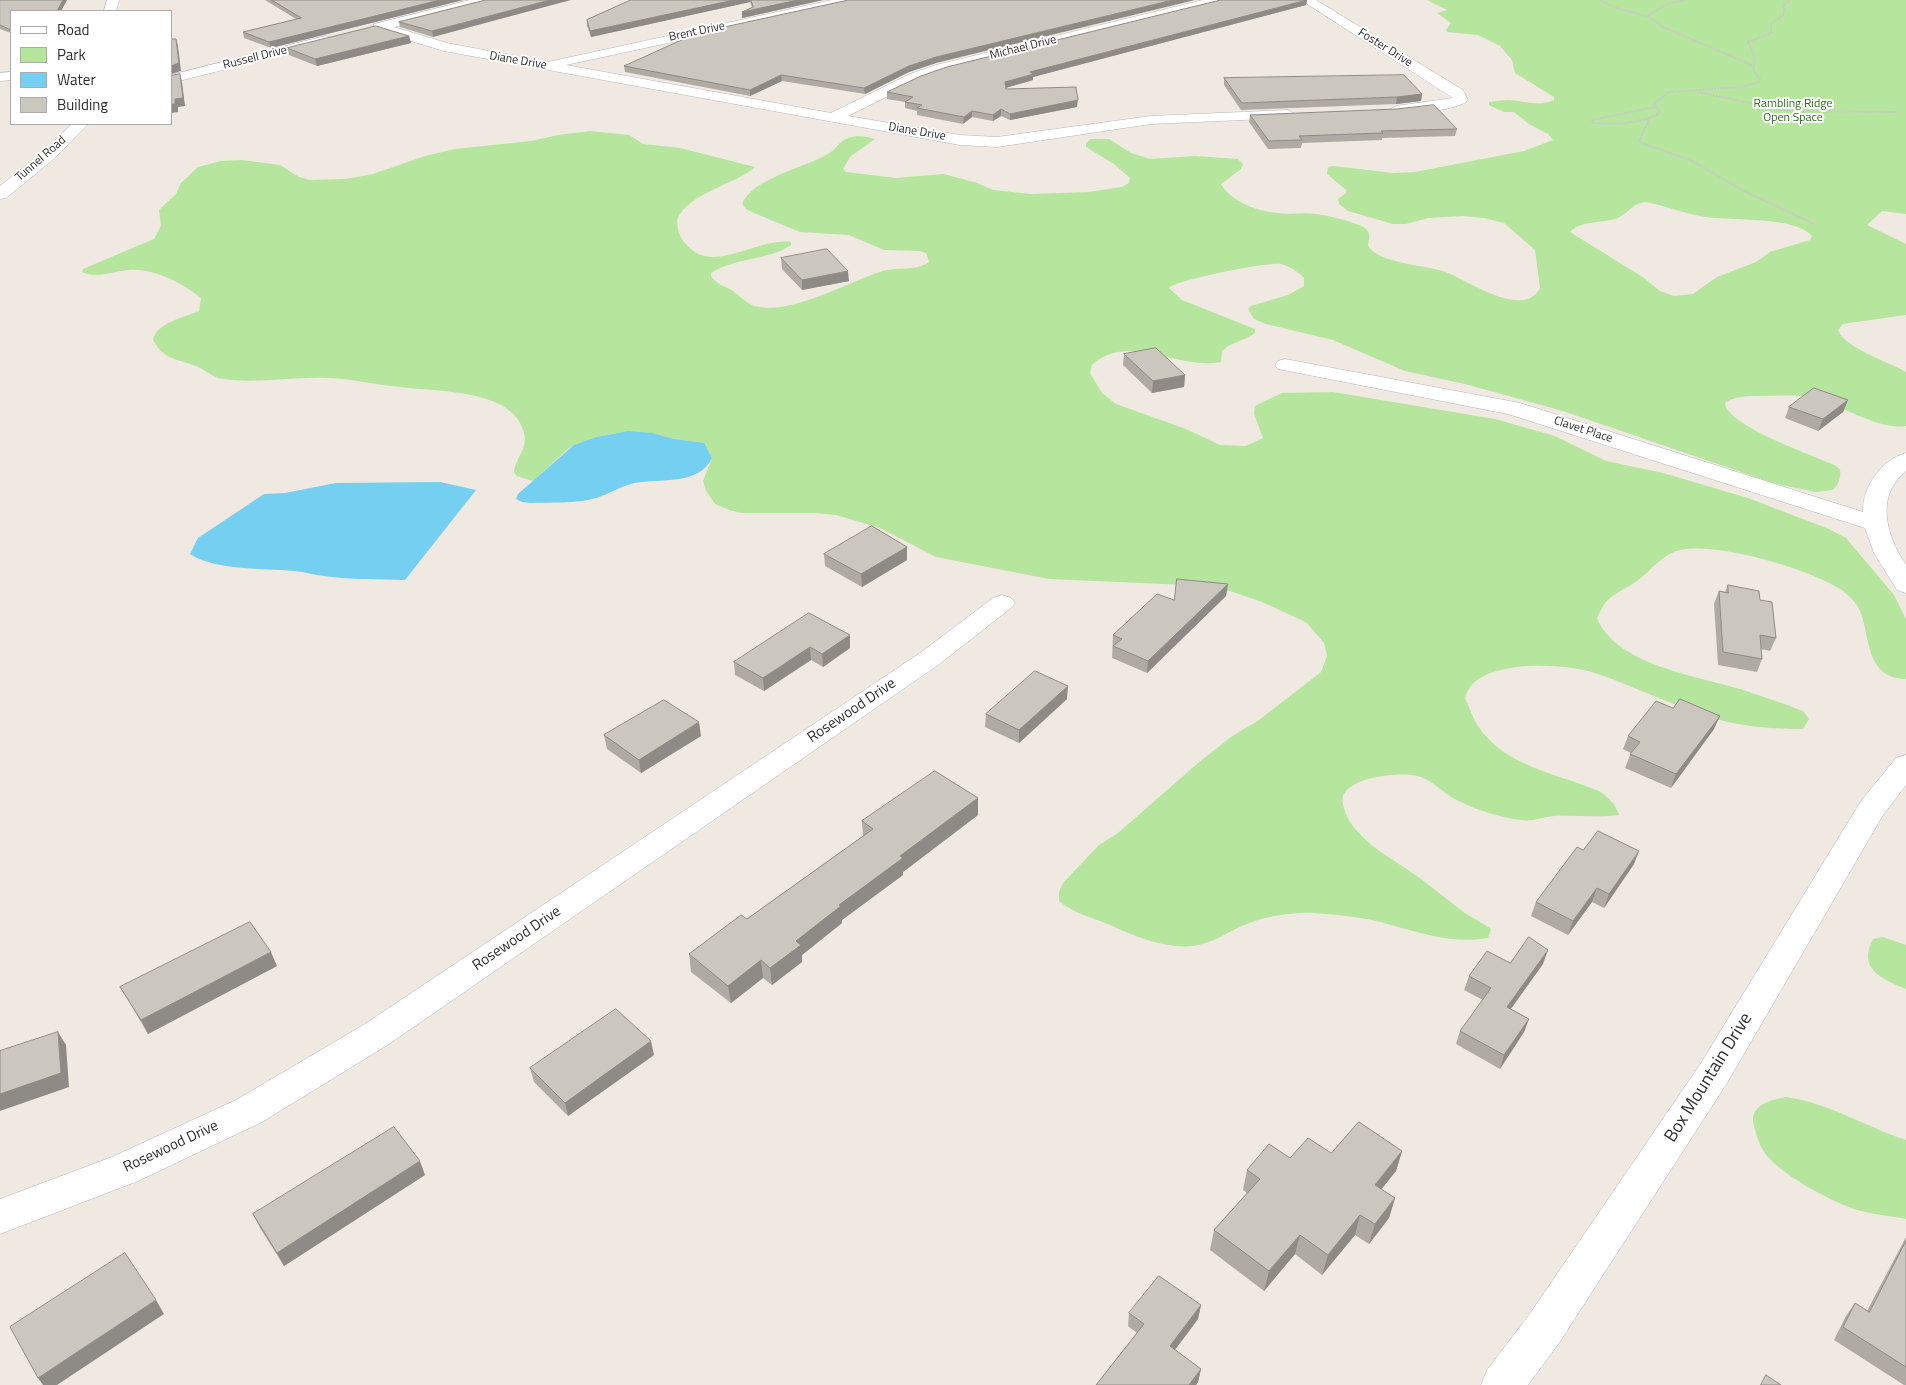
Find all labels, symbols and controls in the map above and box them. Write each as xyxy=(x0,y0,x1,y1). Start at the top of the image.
legend xyxy=(10,10,172,125)
text: Road xyxy=(57,18,89,41)
street label: Brent Drive xyxy=(668,19,726,45)
street label: Foster Drive xyxy=(1355,26,1415,70)
street label: Michael Drive xyxy=(988,33,1058,63)
text: Park xyxy=(57,43,86,66)
street label: Russell Drive xyxy=(222,43,288,73)
street label: Diane Drive xyxy=(488,49,548,73)
text: Water xyxy=(57,68,96,91)
text: Building xyxy=(57,93,108,116)
park label: Rambling Ridge Open Space xyxy=(1754,97,1832,125)
street label: Diane Drive xyxy=(887,120,947,144)
street label: Tunnel Road xyxy=(13,133,69,185)
street label: Clavet Place xyxy=(1552,414,1614,446)
street label: Rosewood Drive xyxy=(804,675,900,747)
street label: Rosewood Drive xyxy=(469,903,565,975)
street label: Box Mountain Drive xyxy=(1661,1009,1757,1147)
street label: Rosewood Drive xyxy=(121,1117,221,1177)

